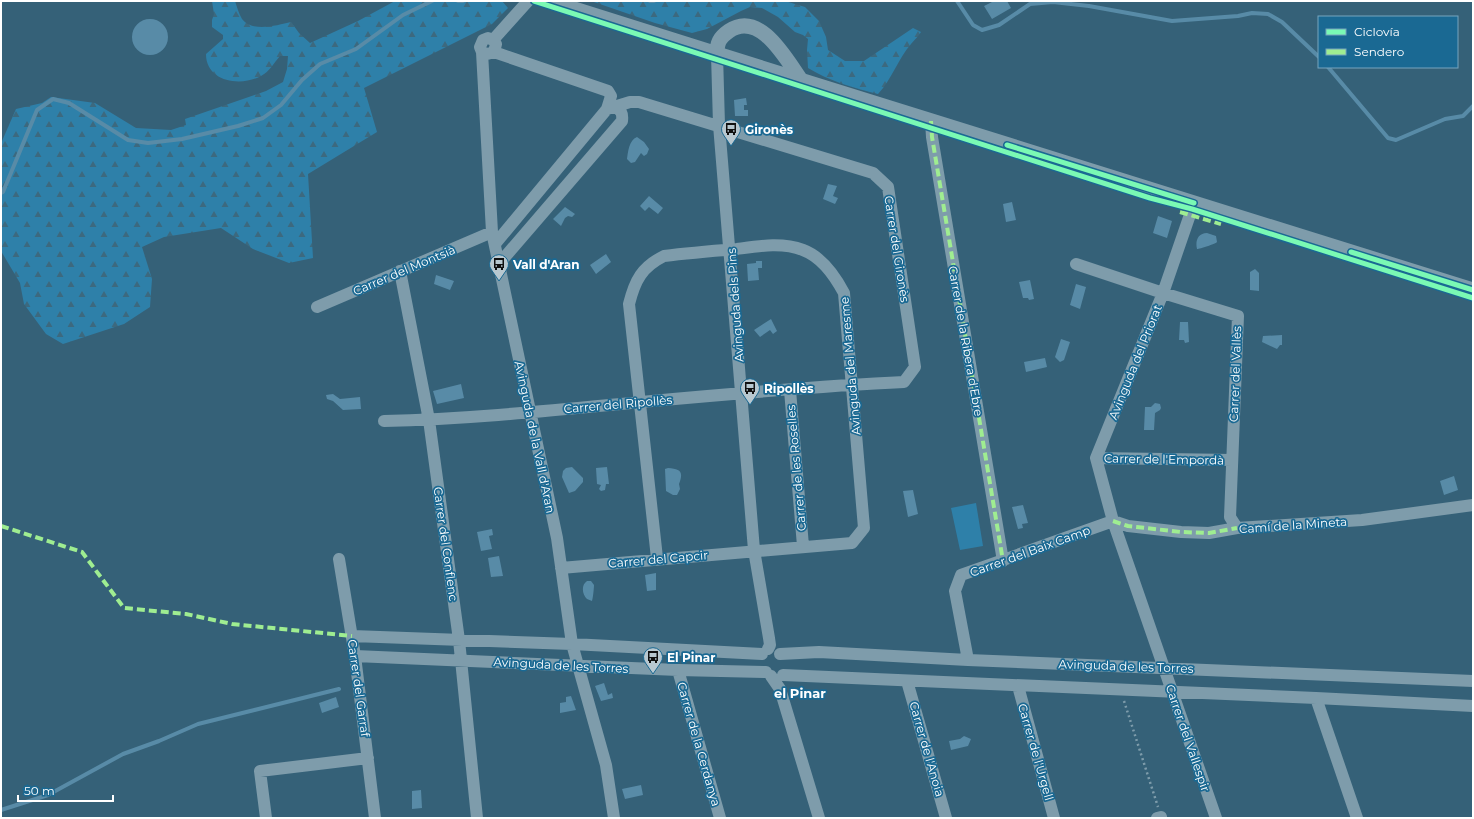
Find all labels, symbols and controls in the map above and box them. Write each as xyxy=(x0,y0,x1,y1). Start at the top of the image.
legend xyxy=(1318,16,1458,68)
text: Ciclovía xyxy=(1354,24,1400,39)
text: Sendero xyxy=(1354,44,1404,59)
bus stop icon: Gironès xyxy=(720,118,742,146)
place label: Gironès xyxy=(745,122,794,137)
street label: Carrer del Gironès xyxy=(881,195,913,304)
street label: Carrer del Montsià xyxy=(350,242,458,298)
street label: Avinguda dels Pins xyxy=(724,247,746,362)
bus stop icon: Vall d'Aran xyxy=(488,253,510,281)
place label: Vall d'Aran xyxy=(512,257,579,272)
street label: Carrer de la Ribera d'Ebre xyxy=(945,265,987,417)
street label: Avinguda del Maresme xyxy=(836,296,864,436)
street label: Avinguda del Priorat xyxy=(1105,302,1165,422)
street label: Carrer del Vallès xyxy=(1226,326,1244,422)
street label: Avinguda de la Vall d'Aran xyxy=(512,359,558,515)
bus stop icon: Ripollès xyxy=(739,377,761,405)
place label: Ripollès xyxy=(764,381,814,396)
street label: Carrer del Ripollès xyxy=(563,392,673,416)
street label: Carrer de les Roselles xyxy=(783,404,809,532)
street label: Carrer de l'Empordà xyxy=(1104,450,1224,468)
street label: Carrer del Conflenc xyxy=(431,486,461,602)
street label: Camí de la Mineta xyxy=(1238,514,1348,536)
street label: Carrer del Baix Camp xyxy=(968,522,1092,580)
street label: Carrer del Capcir xyxy=(607,547,709,571)
street label: Carrer del Garraf xyxy=(345,638,373,739)
bus stop icon: El Pinar xyxy=(642,646,664,674)
place label: El Pinar xyxy=(667,650,715,665)
street label: Avinguda de les Torres xyxy=(493,654,629,676)
street label: Avinguda de les Torres xyxy=(1058,656,1194,676)
street label: Carrer de la Cerdanya xyxy=(674,680,724,808)
street label: Carrer del Vallespir xyxy=(1163,682,1213,794)
district label: el Pinar xyxy=(774,685,826,701)
street label: Carrer de l'Anoia xyxy=(906,700,948,798)
street label: Carrer de l'Urgell xyxy=(1015,702,1057,802)
scale bar xyxy=(18,777,113,803)
text: 50 m xyxy=(24,783,55,798)

